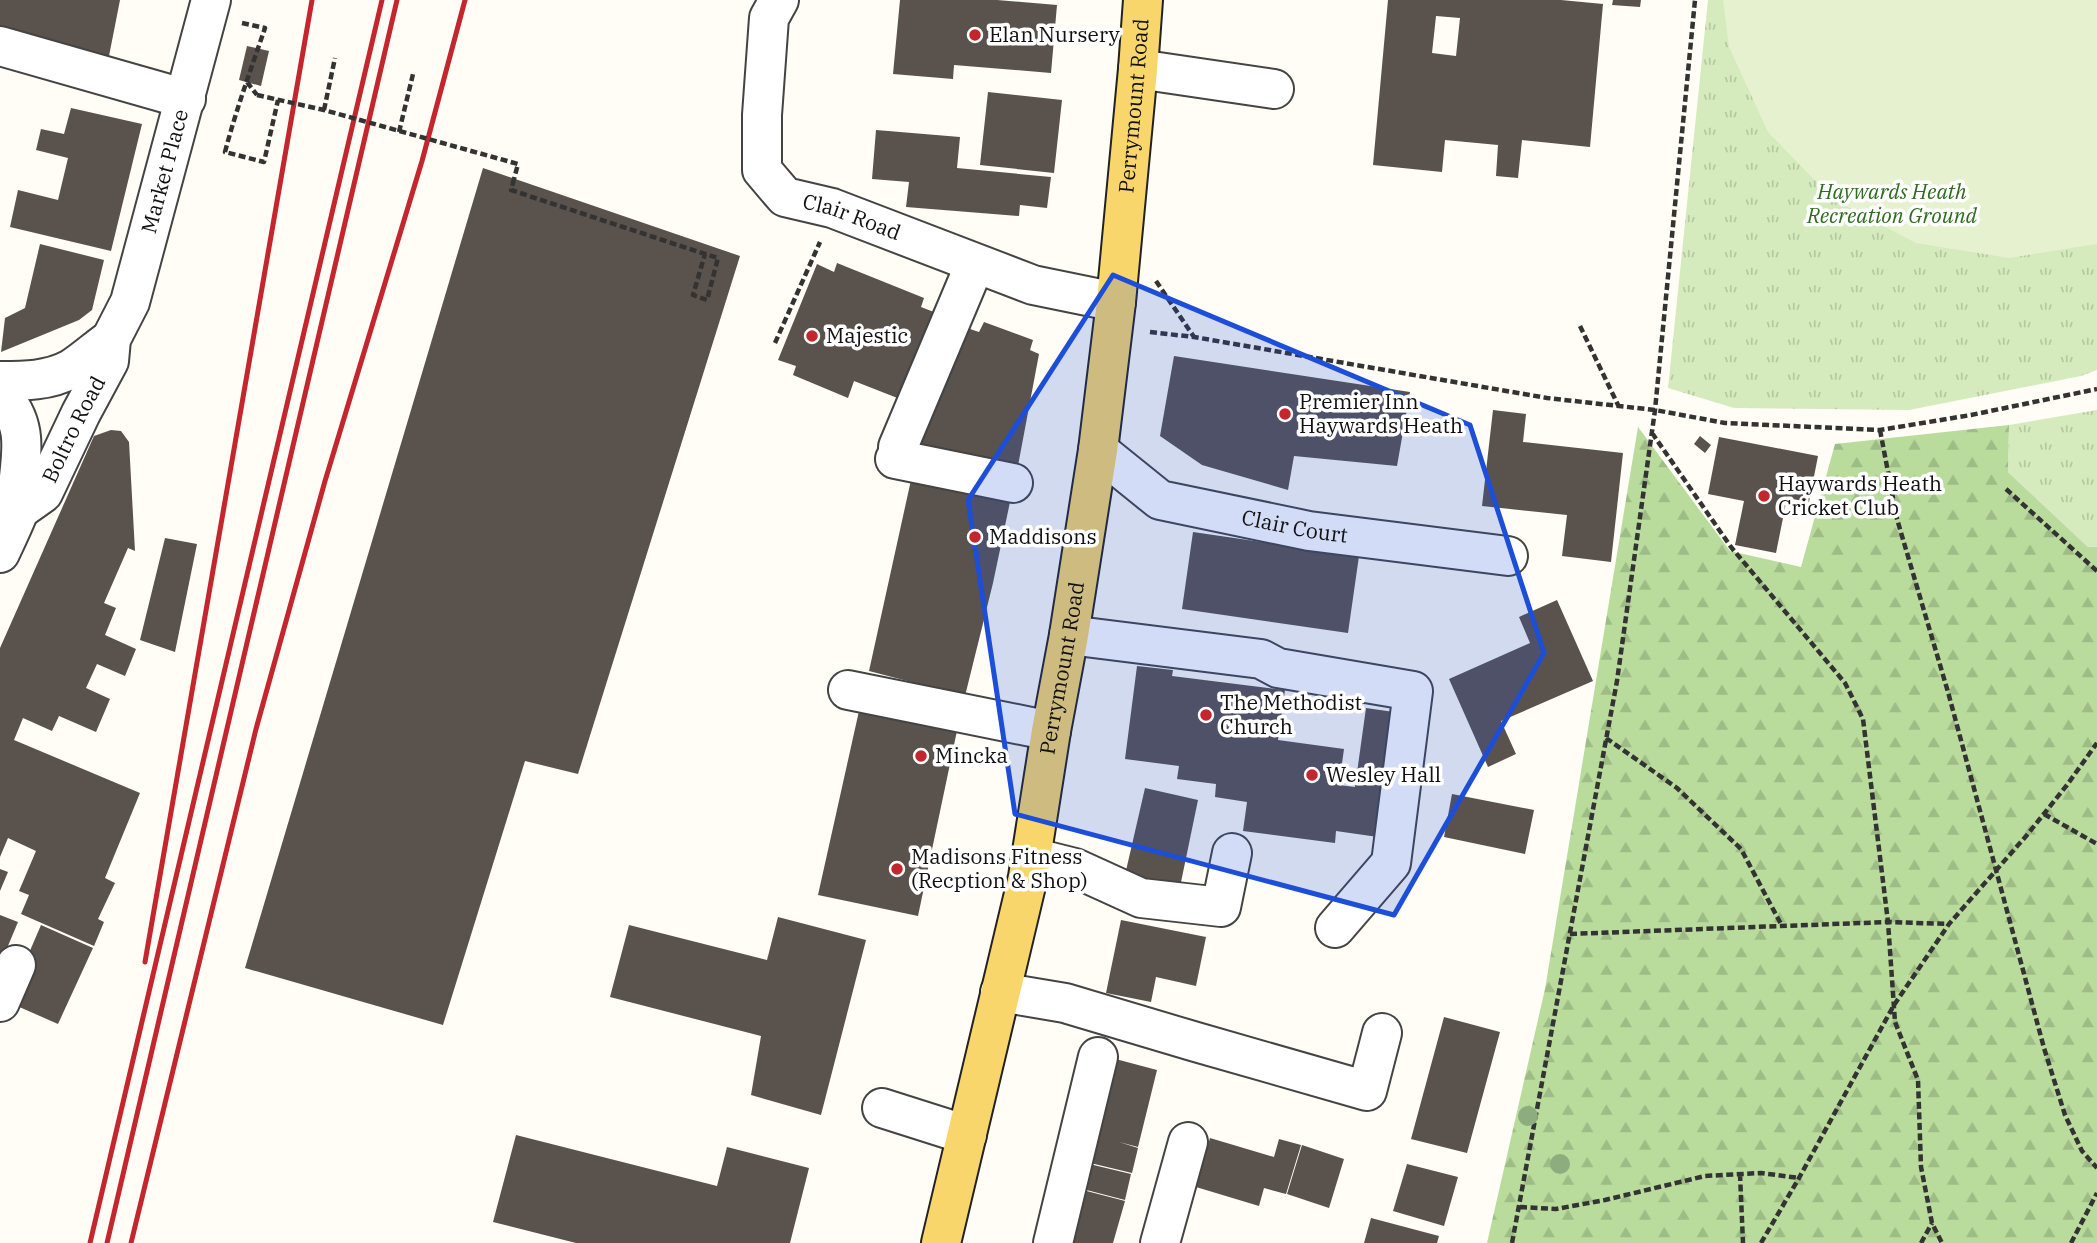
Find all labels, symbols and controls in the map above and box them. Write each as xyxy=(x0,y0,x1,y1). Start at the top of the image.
street label: Perrymount Road xyxy=(1111,17,1155,194)
place label: Elan Nursery xyxy=(989,20,1121,48)
marker: Elan Nursery xyxy=(967,27,983,43)
street label: Market Place xyxy=(134,106,194,236)
park label: Haywards Heath Recreation Ground xyxy=(1806,177,1978,229)
street label: Clair Road xyxy=(800,187,905,246)
place label: Majestic xyxy=(826,321,908,349)
marker: Majestic xyxy=(804,328,820,344)
street label: Boltro Road xyxy=(35,371,111,487)
place label: Premier Inn Haywards Heath xyxy=(1299,387,1463,439)
marker: Premier Inn Haywards Heath xyxy=(1277,406,1293,422)
place label: Haywards Heath Cricket Club xyxy=(1778,469,1942,521)
marker: Haywards Heath Cricket Club xyxy=(1756,488,1772,504)
street label: Clair Court xyxy=(1239,502,1349,549)
place label: Maddisons xyxy=(989,522,1097,550)
marker: Maddisons xyxy=(967,529,983,545)
street label: Perrymount Road xyxy=(1033,579,1090,756)
place label: The Methodist Church xyxy=(1220,688,1362,740)
marker: The Methodist Church xyxy=(1198,707,1214,723)
place label: Mincka xyxy=(935,741,1008,769)
marker: Mincka xyxy=(913,748,929,764)
place label: Wesley Hall xyxy=(1326,760,1441,788)
marker: Wesley Hall xyxy=(1304,767,1320,783)
place label: Madisons Fitness (Recption & Shop) xyxy=(911,842,1088,894)
marker: Madisons Fitness (Recption & Shop) xyxy=(889,861,905,877)

